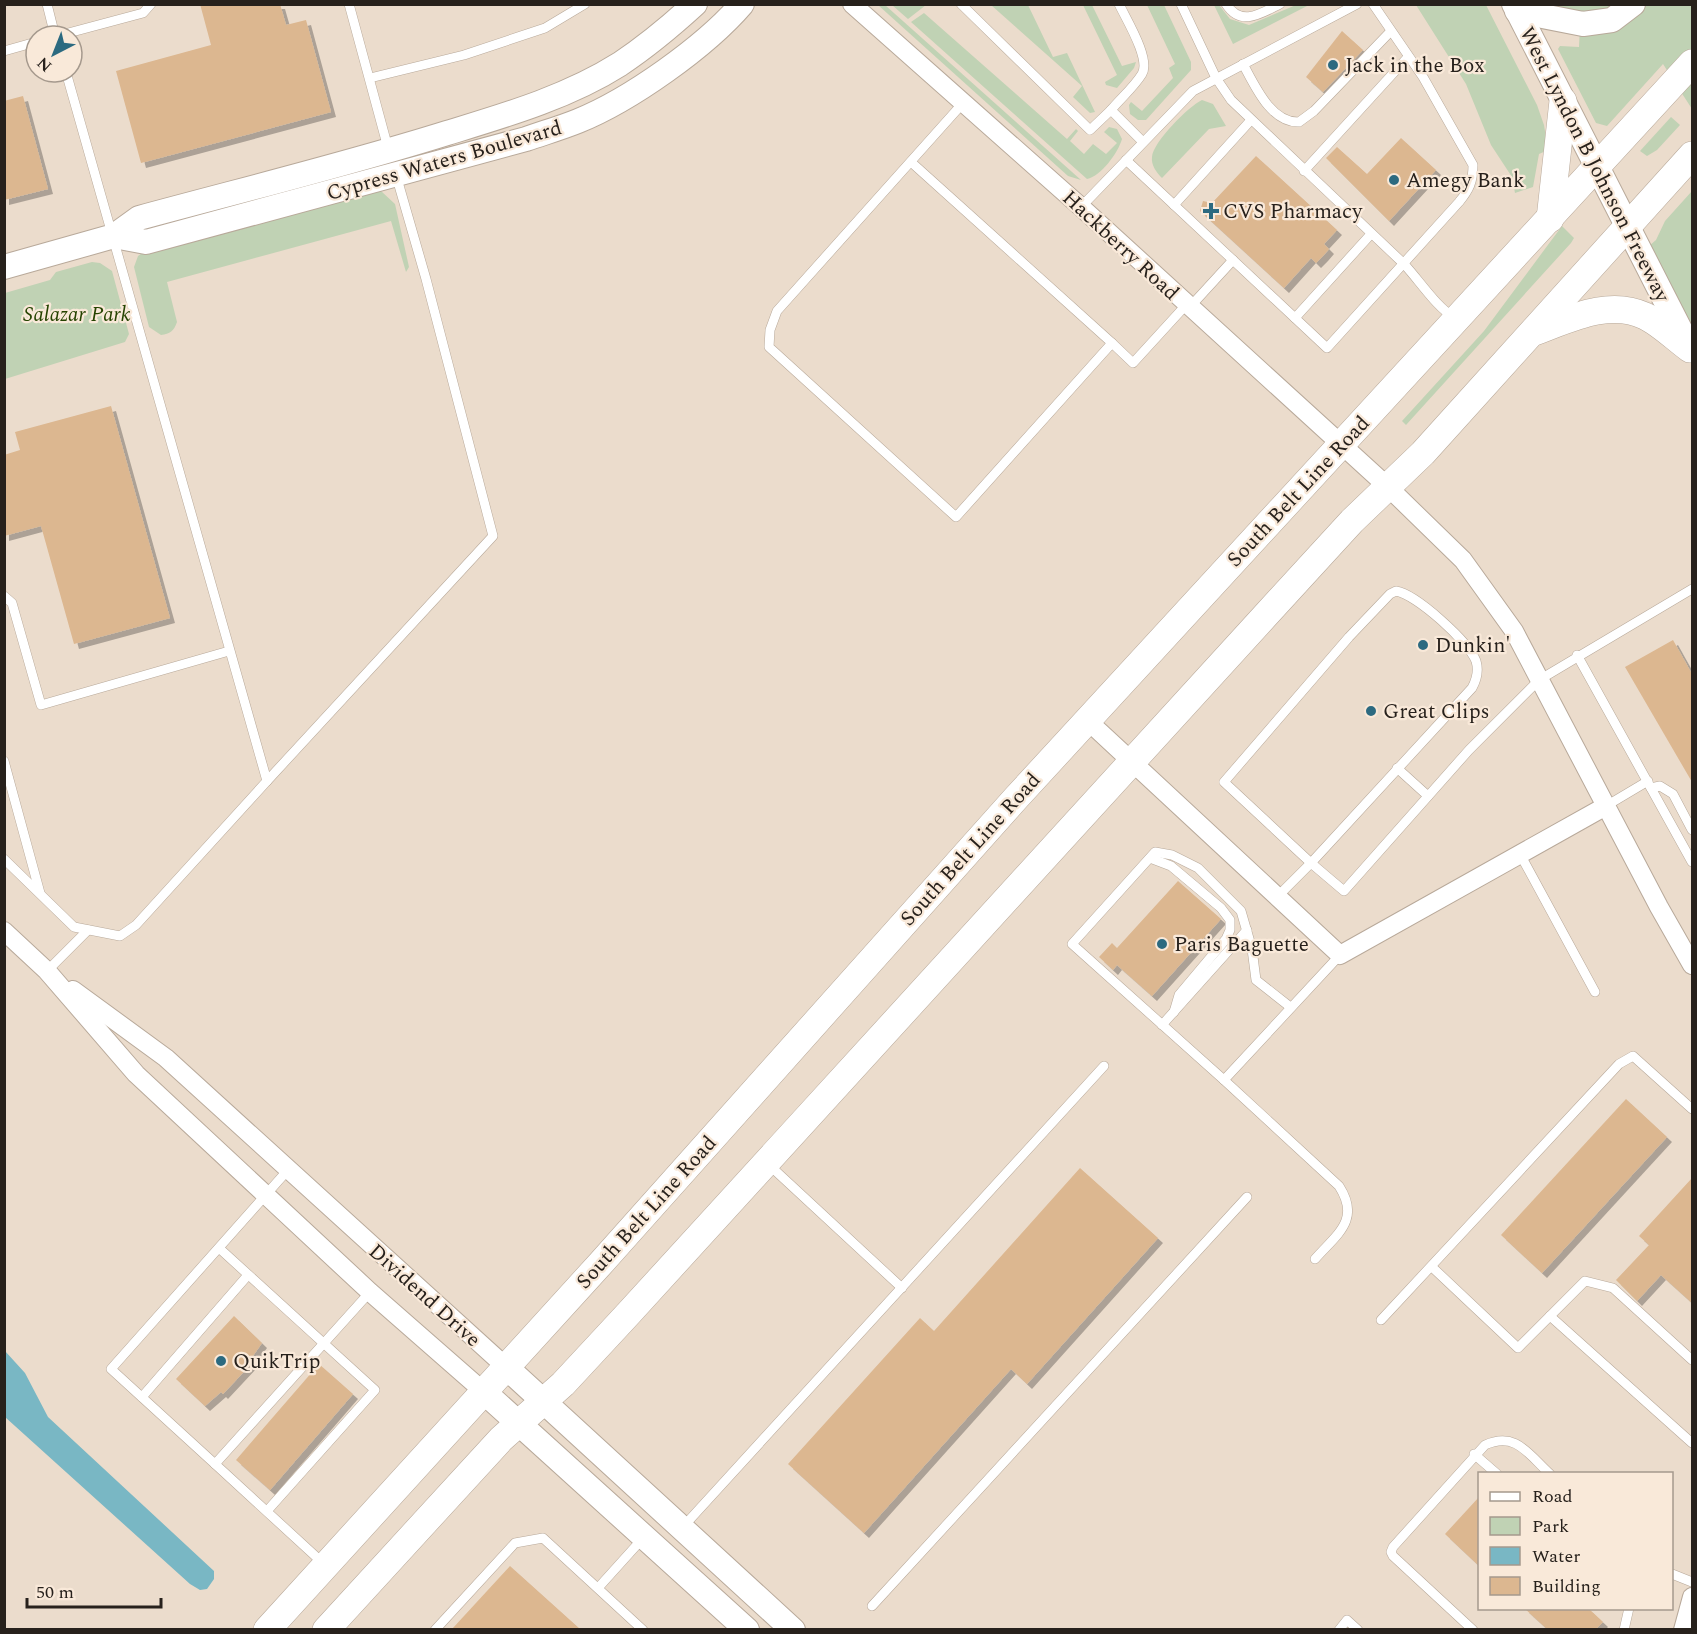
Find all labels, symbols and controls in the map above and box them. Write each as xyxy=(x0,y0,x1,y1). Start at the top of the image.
street label: West Lyndon B Johnson Freeway xyxy=(1511,21,1678,309)
north arrow xyxy=(24,24,84,84)
place label: Jack in the Box xyxy=(1345,50,1485,82)
text: N xyxy=(32,51,58,78)
marker: Jack in the Box xyxy=(1326,58,1340,72)
street label: Cypress Waters Boulevard xyxy=(323,112,566,210)
place label: Amegy Bank xyxy=(1406,165,1525,197)
marker: Amegy Bank xyxy=(1387,173,1401,187)
street label: Hackberry Road xyxy=(1055,183,1186,309)
place label: CVS Pharmacy xyxy=(1223,196,1363,228)
marker: CVS Pharmacy xyxy=(1204,204,1218,218)
park label: Salazar Park xyxy=(23,299,131,331)
street label: South Belt Line Road xyxy=(1220,409,1378,575)
place label: Dunkin' xyxy=(1435,630,1511,662)
marker: Dunkin' xyxy=(1416,638,1430,652)
place label: Great Clips xyxy=(1383,696,1490,728)
marker: Great Clips xyxy=(1364,704,1378,718)
street label: South Belt Line Road xyxy=(893,766,1049,934)
place label: Paris Baguette xyxy=(1174,929,1309,961)
marker: Paris Baguette xyxy=(1155,937,1169,951)
street label: South Belt Line Road xyxy=(569,1129,725,1297)
street label: Dividend Drive xyxy=(361,1236,488,1355)
place label: QuikTrip xyxy=(233,1346,320,1378)
marker: QuikTrip xyxy=(214,1354,228,1368)
legend xyxy=(1478,1472,1673,1610)
text: Road xyxy=(1532,1483,1573,1510)
text: Park xyxy=(1532,1513,1569,1540)
text: Water xyxy=(1532,1543,1580,1570)
scale bar xyxy=(27,1571,160,1609)
text: Building xyxy=(1532,1573,1601,1600)
text: 50 m xyxy=(36,1579,74,1606)

